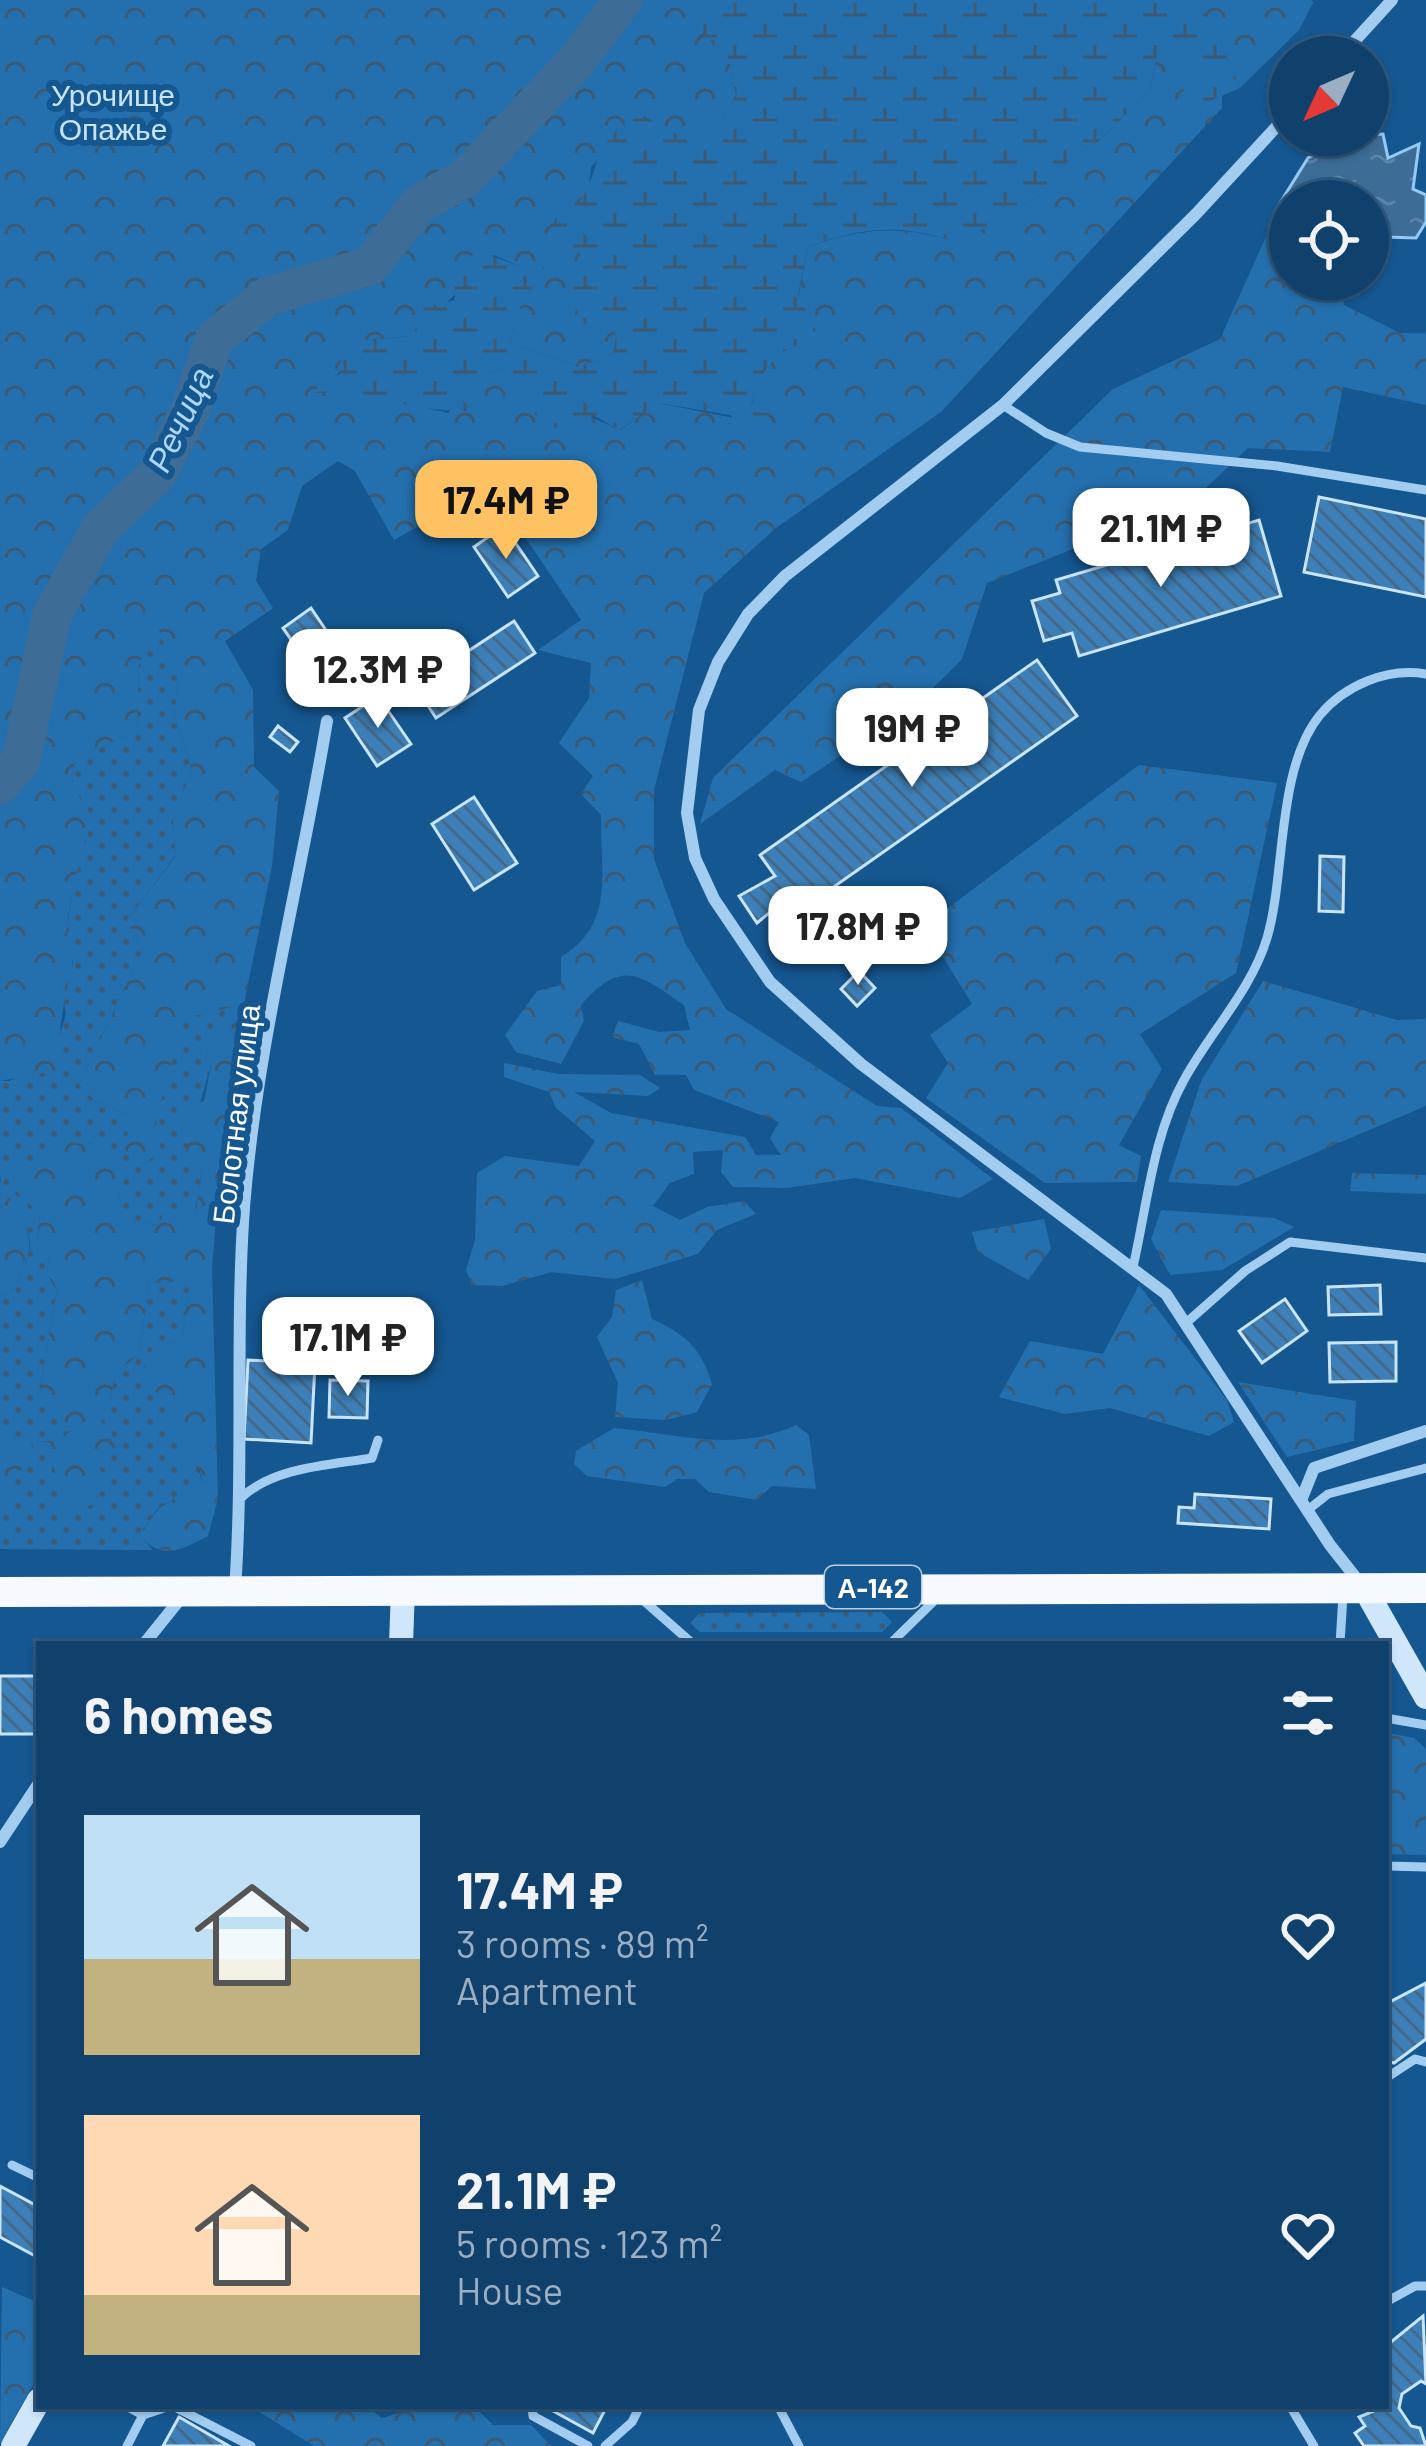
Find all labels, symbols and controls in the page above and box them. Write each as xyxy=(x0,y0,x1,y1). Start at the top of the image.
north arrow xyxy=(1269,36,1389,156)
map controls xyxy=(1269,36,1389,300)
park label: Урочище Опажье xyxy=(51,76,175,146)
button: locate xyxy=(1269,180,1389,300)
water label: Речица xyxy=(137,360,221,478)
pin: 17.4M ₽ xyxy=(395,460,617,562)
text: 17.4M ₽ xyxy=(442,475,570,522)
pin: 21.1M ₽ xyxy=(1050,488,1272,590)
text: 21.1M ₽ xyxy=(1100,503,1222,550)
pin: 12.3M ₽ xyxy=(267,629,489,731)
text: 12.3M ₽ xyxy=(313,644,443,691)
pin: 19M ₽ xyxy=(828,688,996,790)
text: 19M ₽ xyxy=(863,703,961,750)
pin: 17.8M ₽ xyxy=(747,886,969,988)
text: 17.8M ₽ xyxy=(795,901,921,948)
street label: Болотная улица xyxy=(204,1002,266,1226)
pin: 17.1M ₽ xyxy=(237,1297,459,1399)
text: 17.1M ₽ xyxy=(289,1312,407,1359)
road number: А-142 xyxy=(825,1566,921,1608)
icon: filters xyxy=(1275,1680,1341,1746)
text: 6 homes xyxy=(84,1683,273,1744)
text: 17.4M ₽ xyxy=(456,1858,623,1919)
icon: home xyxy=(180,1863,324,2007)
icon: heart xyxy=(1275,1902,1341,1968)
text: 3 rooms · 89 m² xyxy=(456,1919,709,1966)
text: Apartment xyxy=(456,1966,638,2013)
text: 21.1M ₽ xyxy=(456,2158,617,2219)
icon: home xyxy=(180,2163,324,2307)
icon: heart xyxy=(1275,2202,1341,2268)
text: 5 rooms · 123 m² xyxy=(456,2219,722,2266)
text: House xyxy=(456,2266,563,2313)

